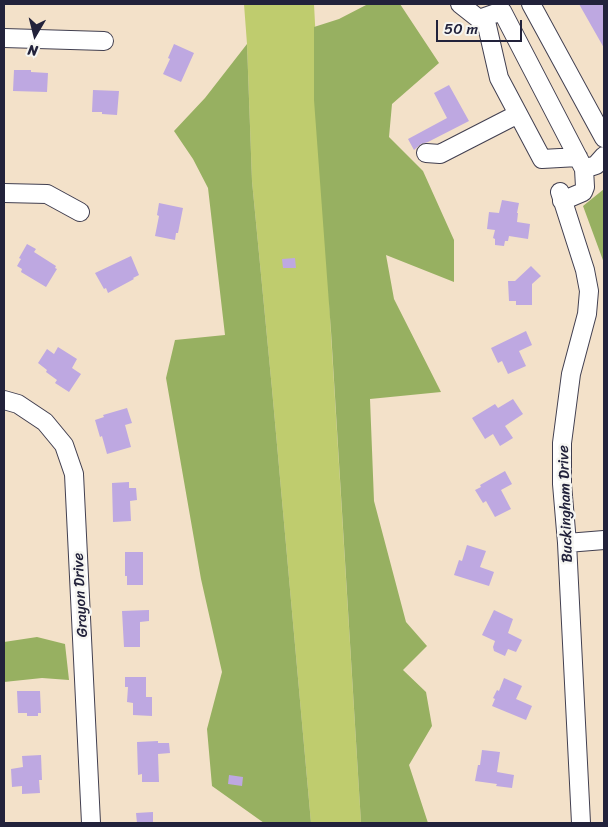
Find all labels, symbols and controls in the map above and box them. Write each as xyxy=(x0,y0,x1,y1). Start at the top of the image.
north arrow xyxy=(10,10,60,60)
scale bar xyxy=(438,10,524,42)
text: 50 m xyxy=(444,16,478,42)
text: N xyxy=(26,37,39,63)
street label: Buckingham Drive xyxy=(555,445,577,563)
street label: Grayon Drive xyxy=(70,552,92,638)

